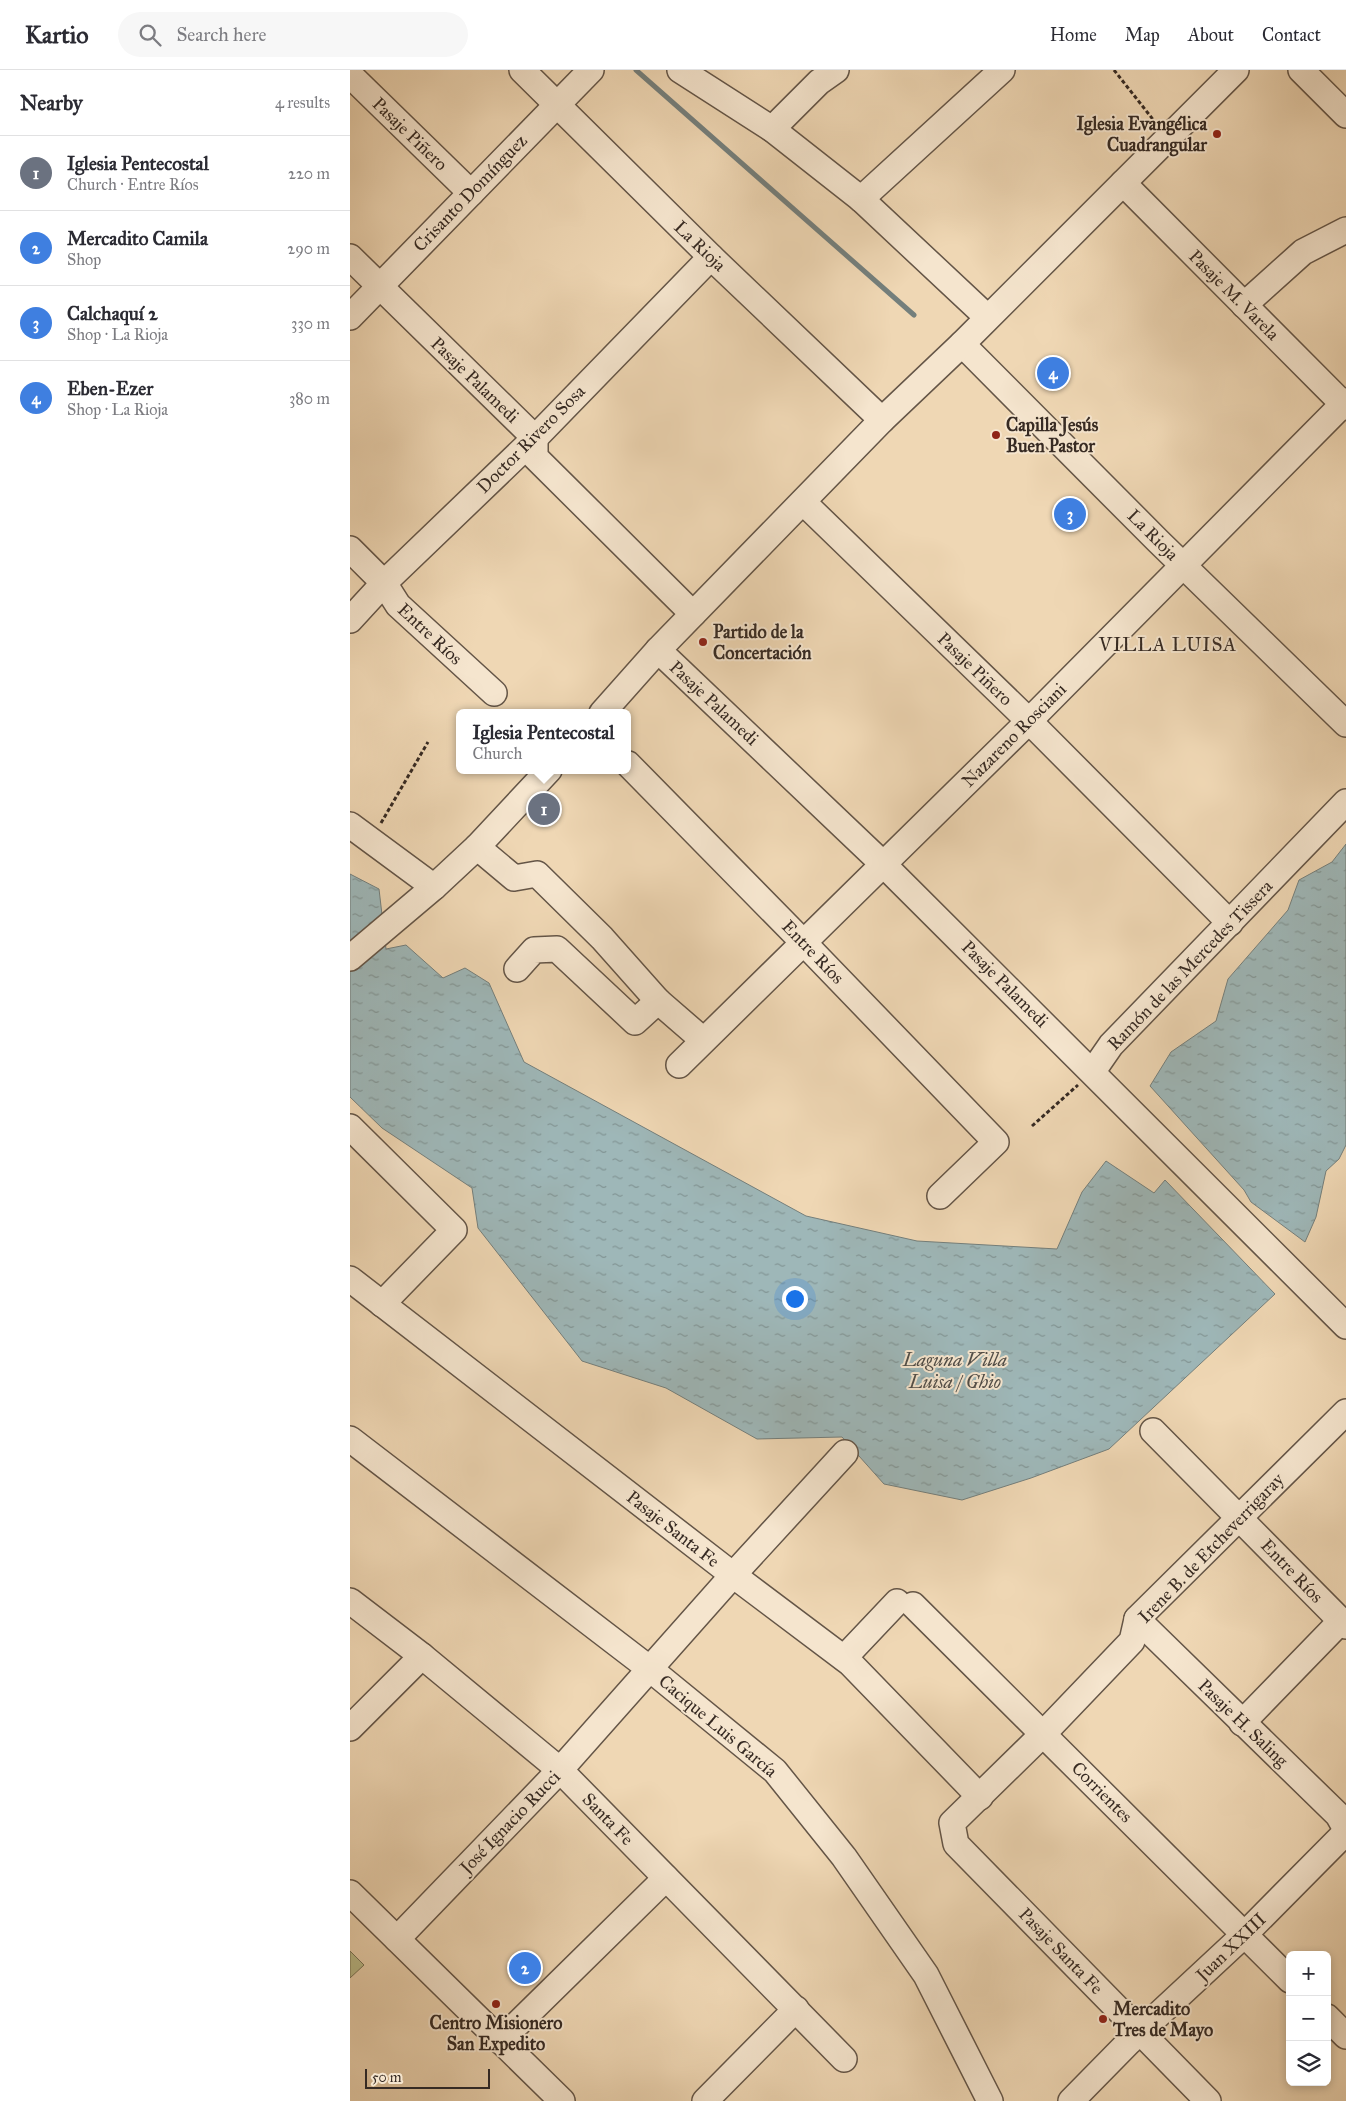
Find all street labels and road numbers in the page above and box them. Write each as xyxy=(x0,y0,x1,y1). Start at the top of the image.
street label: Pasaje Piñero xyxy=(368,93,452,175)
street label: Crisanto Domínguez xyxy=(408,130,532,257)
street label: La Rioja xyxy=(670,216,731,276)
street label: Pasaje M. Varela xyxy=(1184,245,1284,345)
street label: Pasaje Palamedi xyxy=(426,332,524,428)
street label: Doctor Rivero Sosa xyxy=(472,380,590,498)
street label: La Rioja xyxy=(1123,505,1184,566)
street label: Entre Ríos xyxy=(393,599,467,669)
street label: Pasaje Piñero xyxy=(933,628,1017,710)
street label: Pasaje Palamedi xyxy=(665,656,763,750)
street label: Nazareno Rosciani xyxy=(957,678,1071,792)
street label: Ramón de las Mercedes Tissera xyxy=(1103,875,1277,1055)
street label: Entre Ríos xyxy=(777,916,849,988)
street label: Pasaje Palamedi xyxy=(957,936,1053,1032)
street label: Irene B. de Etcheverrigaray xyxy=(1134,1468,1289,1628)
street label: Pasaje Santa Fe xyxy=(622,1486,724,1572)
street label: Entre Ríos xyxy=(1256,1535,1328,1607)
street label: Cacique Luis García xyxy=(654,1670,782,1783)
street label: Pasaje H. Saling xyxy=(1193,1675,1293,1773)
street label: Corrientes xyxy=(1067,1757,1137,1827)
street label: José Ignacio Rucci xyxy=(454,1766,566,1880)
street label: Santa Fe xyxy=(578,1788,638,1850)
street label: Pasaje Santa Fe xyxy=(1014,1903,1108,1999)
street label: Juan XXIII xyxy=(1190,1908,1271,1988)

